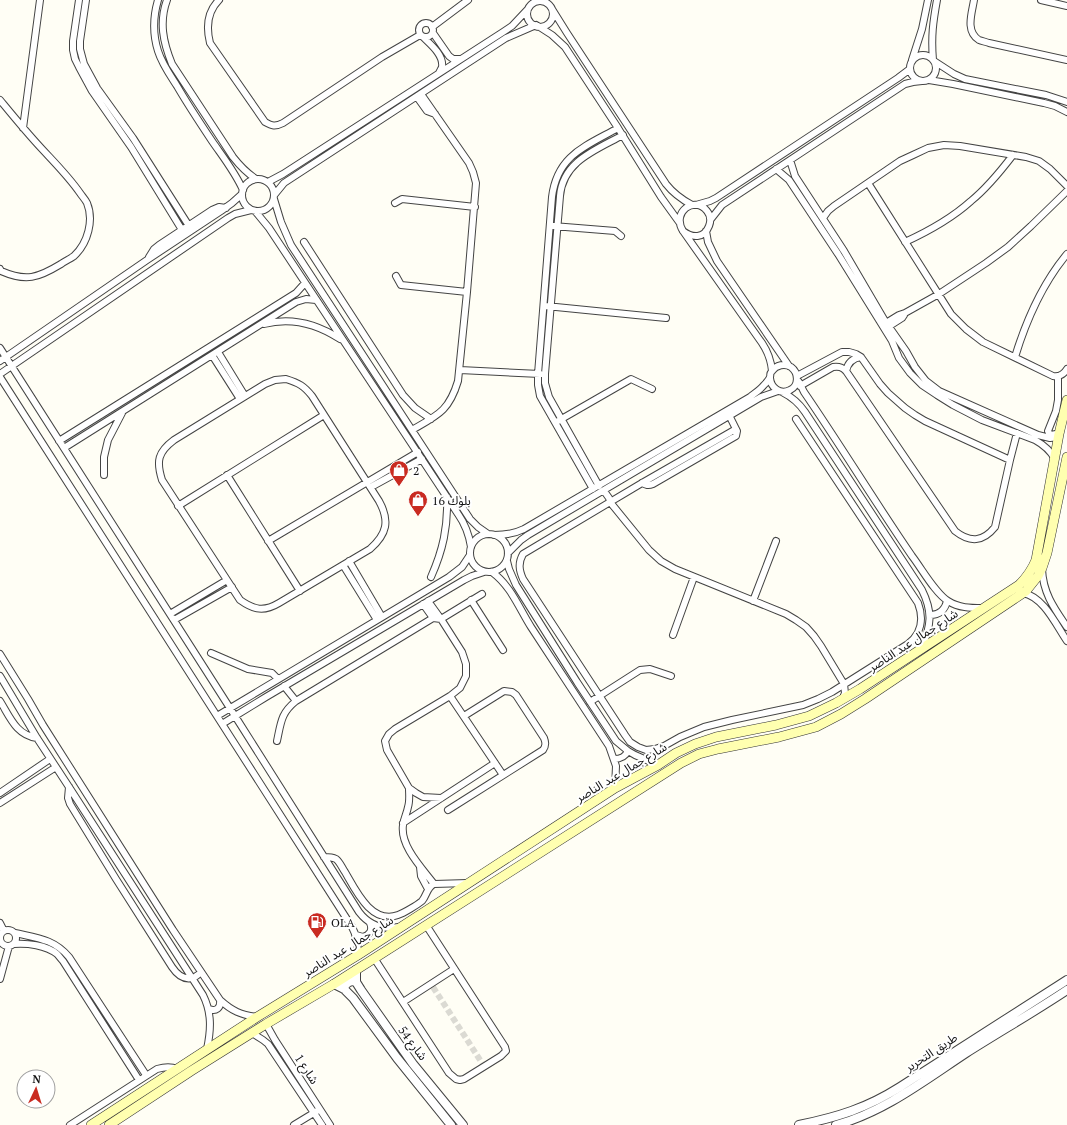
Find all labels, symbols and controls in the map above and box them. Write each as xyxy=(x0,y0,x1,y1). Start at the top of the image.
shop icon: 2 xyxy=(388,459,410,487)
place label: 2 xyxy=(413,463,419,478)
shop icon: بلوك 16 xyxy=(407,489,429,517)
place label: بلوك 16 xyxy=(432,493,471,508)
street label: شارع جمال عبد الناصر xyxy=(865,605,962,677)
street label: شارع جمال عبد الناصر xyxy=(572,739,670,807)
fuel station icon: OLA xyxy=(306,911,328,939)
street label: شارع جمال عبد الناصر xyxy=(299,912,397,982)
place label: OLA xyxy=(331,915,355,930)
street label: شارع 54 xyxy=(394,1023,431,1064)
street label: طريق التحرير xyxy=(901,1029,961,1076)
street label: شارع 1 xyxy=(290,1051,322,1088)
north arrow xyxy=(16,1069,56,1109)
text: N xyxy=(32,1072,42,1086)

